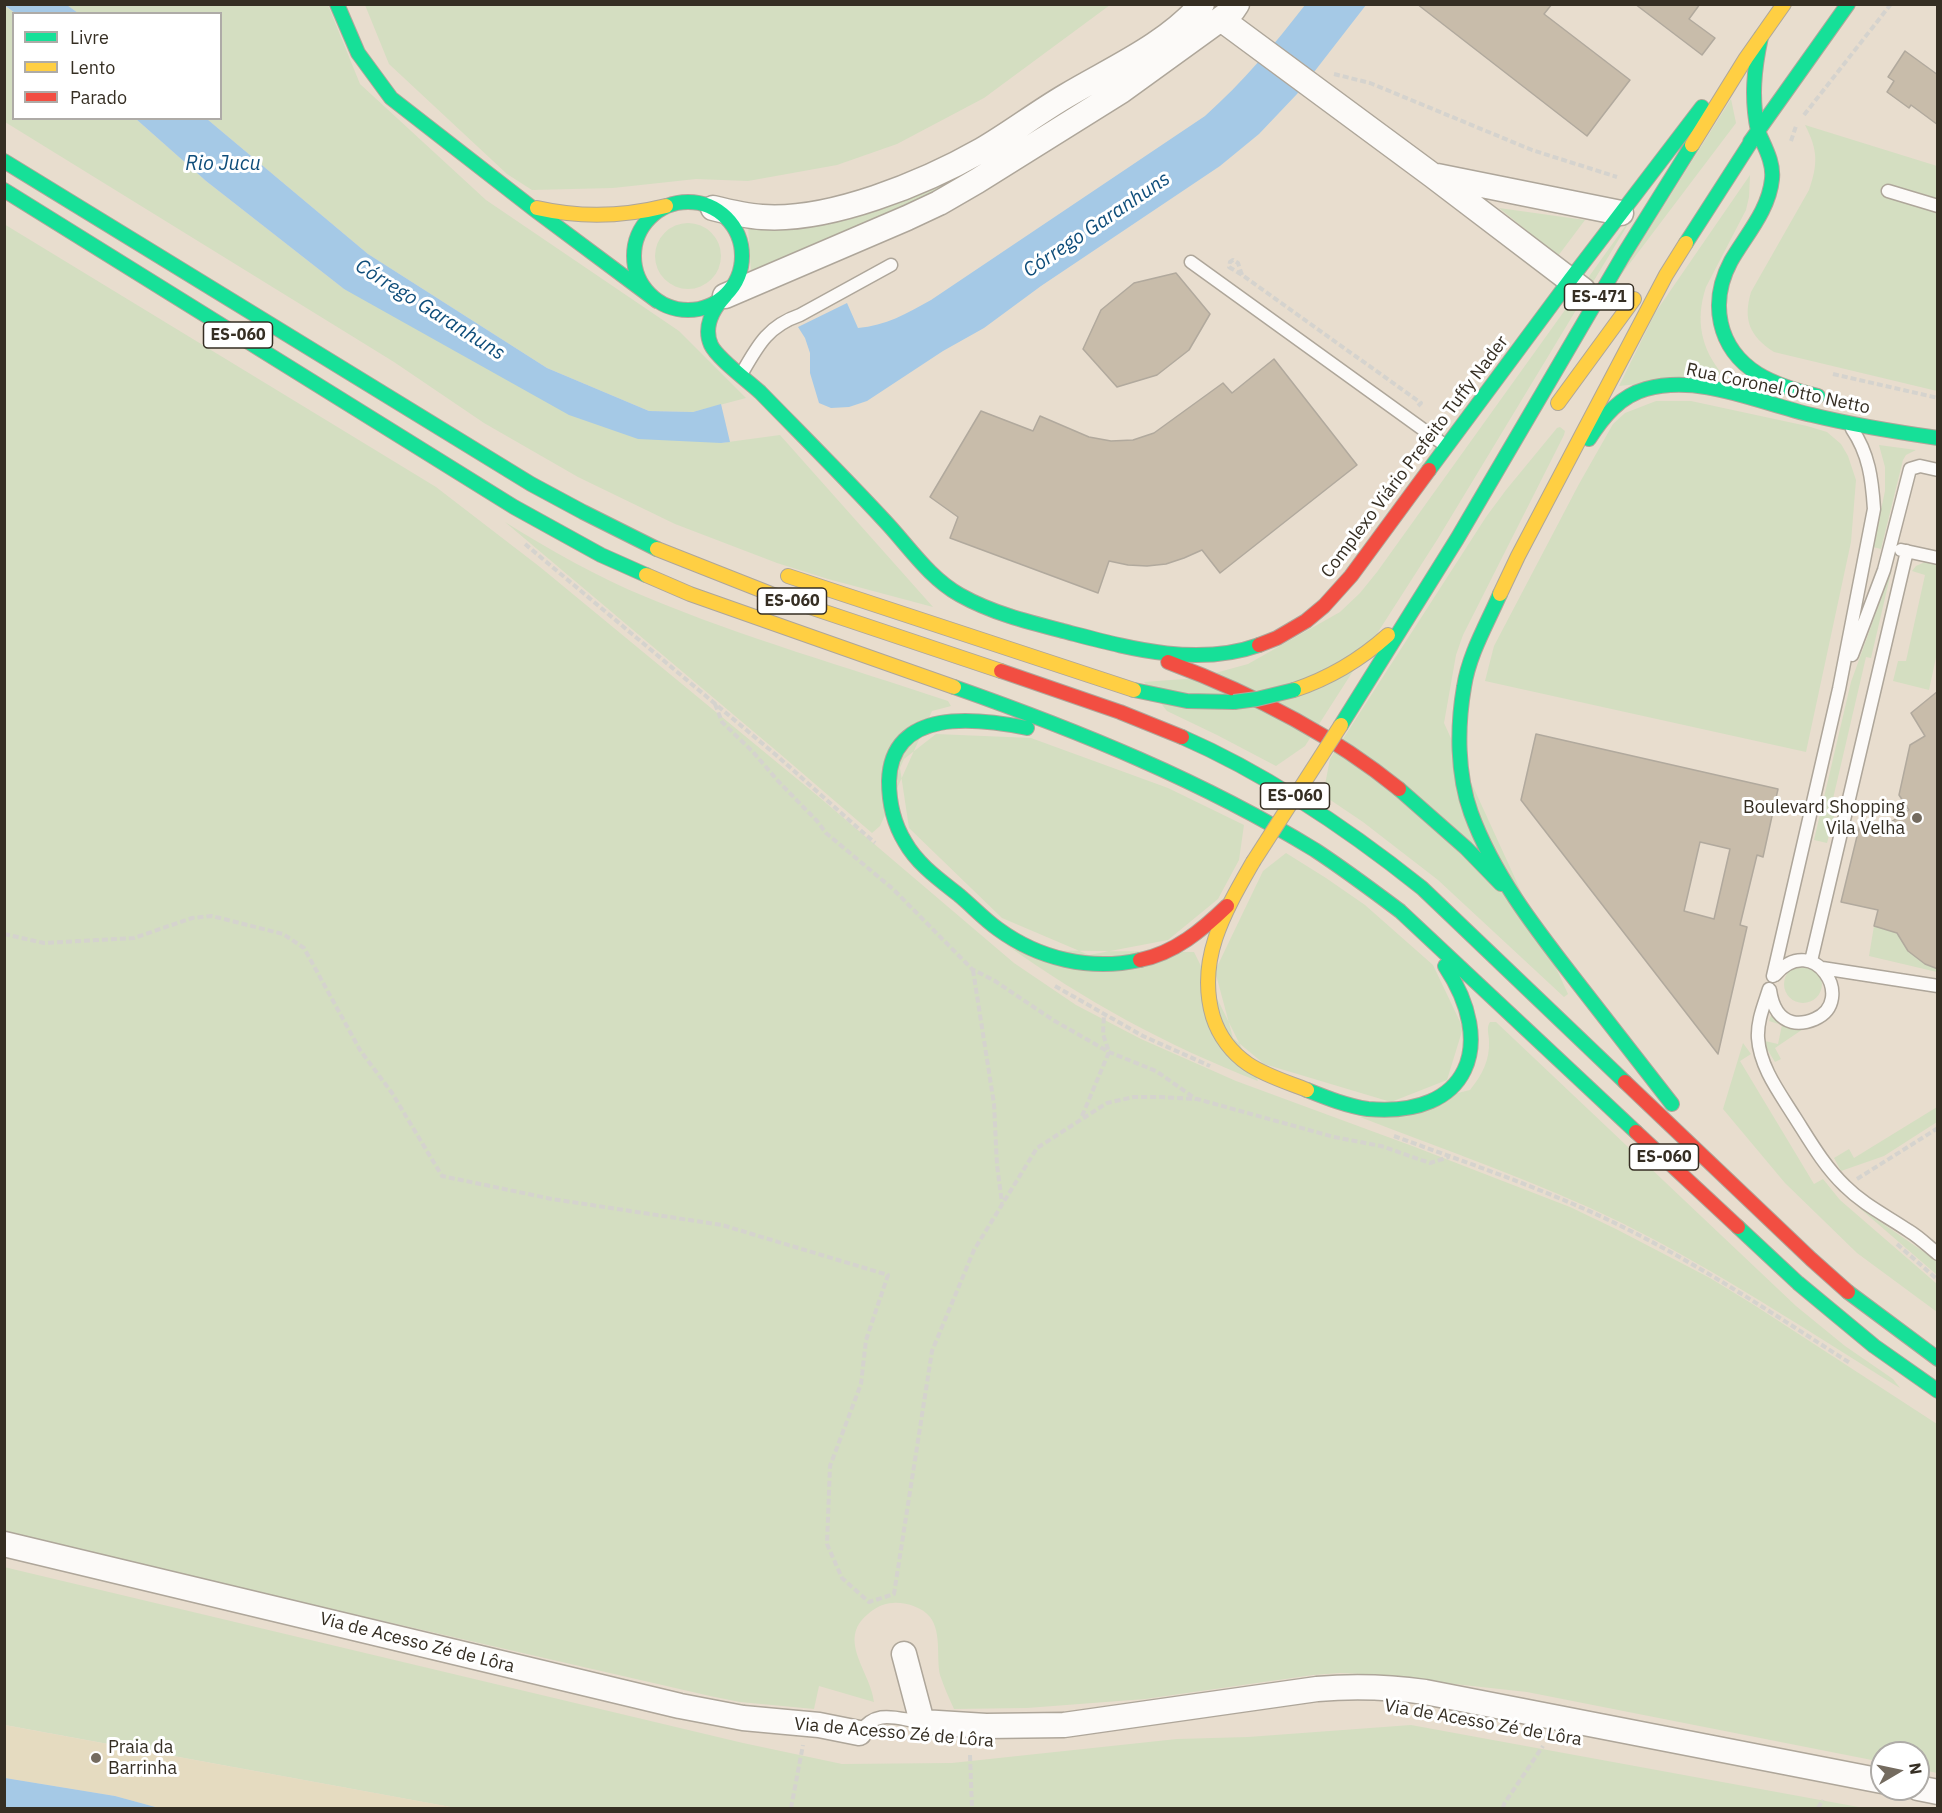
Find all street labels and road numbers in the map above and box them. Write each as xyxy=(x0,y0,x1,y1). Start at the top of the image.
road number: ES-471 xyxy=(1564,284,1634,310)
road number: ES-060 xyxy=(204,322,272,348)
street label: Complexo Viário Prefeito Tuffy Nader xyxy=(1317,332,1513,582)
street label: Rua Coronel Otto Netto xyxy=(1684,359,1872,419)
road number: ES-060 xyxy=(758,588,826,614)
road number: ES-060 xyxy=(1260,783,1330,809)
road number: ES-060 xyxy=(1630,1144,1698,1170)
street label: Via de Acesso Zé de Lôra xyxy=(317,1608,517,1678)
street label: Via de Acesso Zé de Lôra xyxy=(1383,1695,1583,1751)
street label: Via de Acesso Zé de Lôra xyxy=(793,1714,995,1752)

